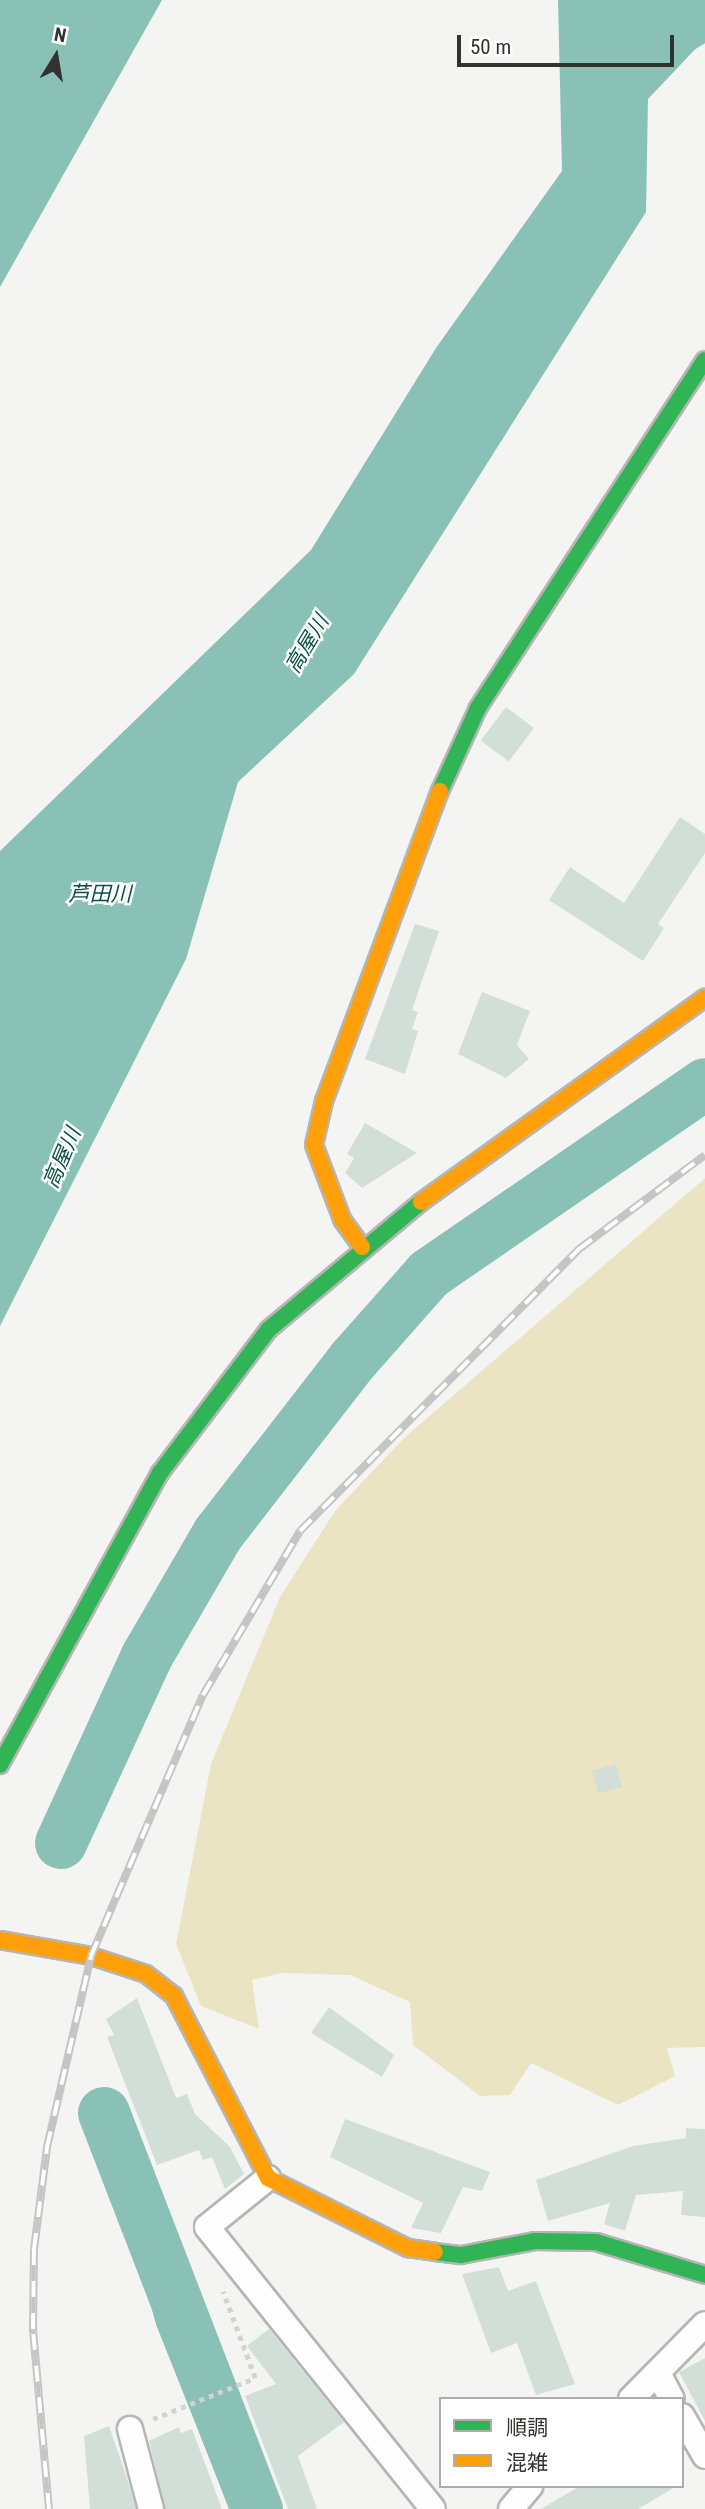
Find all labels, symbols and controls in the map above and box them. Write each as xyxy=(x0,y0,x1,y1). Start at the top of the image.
north arrow xyxy=(21,21,91,91)
scale bar xyxy=(460,21,677,65)
text: N xyxy=(52,22,68,47)
text: 50 m xyxy=(470,35,511,59)
water label: 高屋川 xyxy=(280,611,334,677)
water label: 芦田川 xyxy=(69,881,131,907)
water label: 高屋川 xyxy=(38,1124,86,1192)
legend xyxy=(439,2397,684,2488)
text: 順調 xyxy=(506,2416,548,2440)
text: 混雑 xyxy=(506,2451,548,2475)

